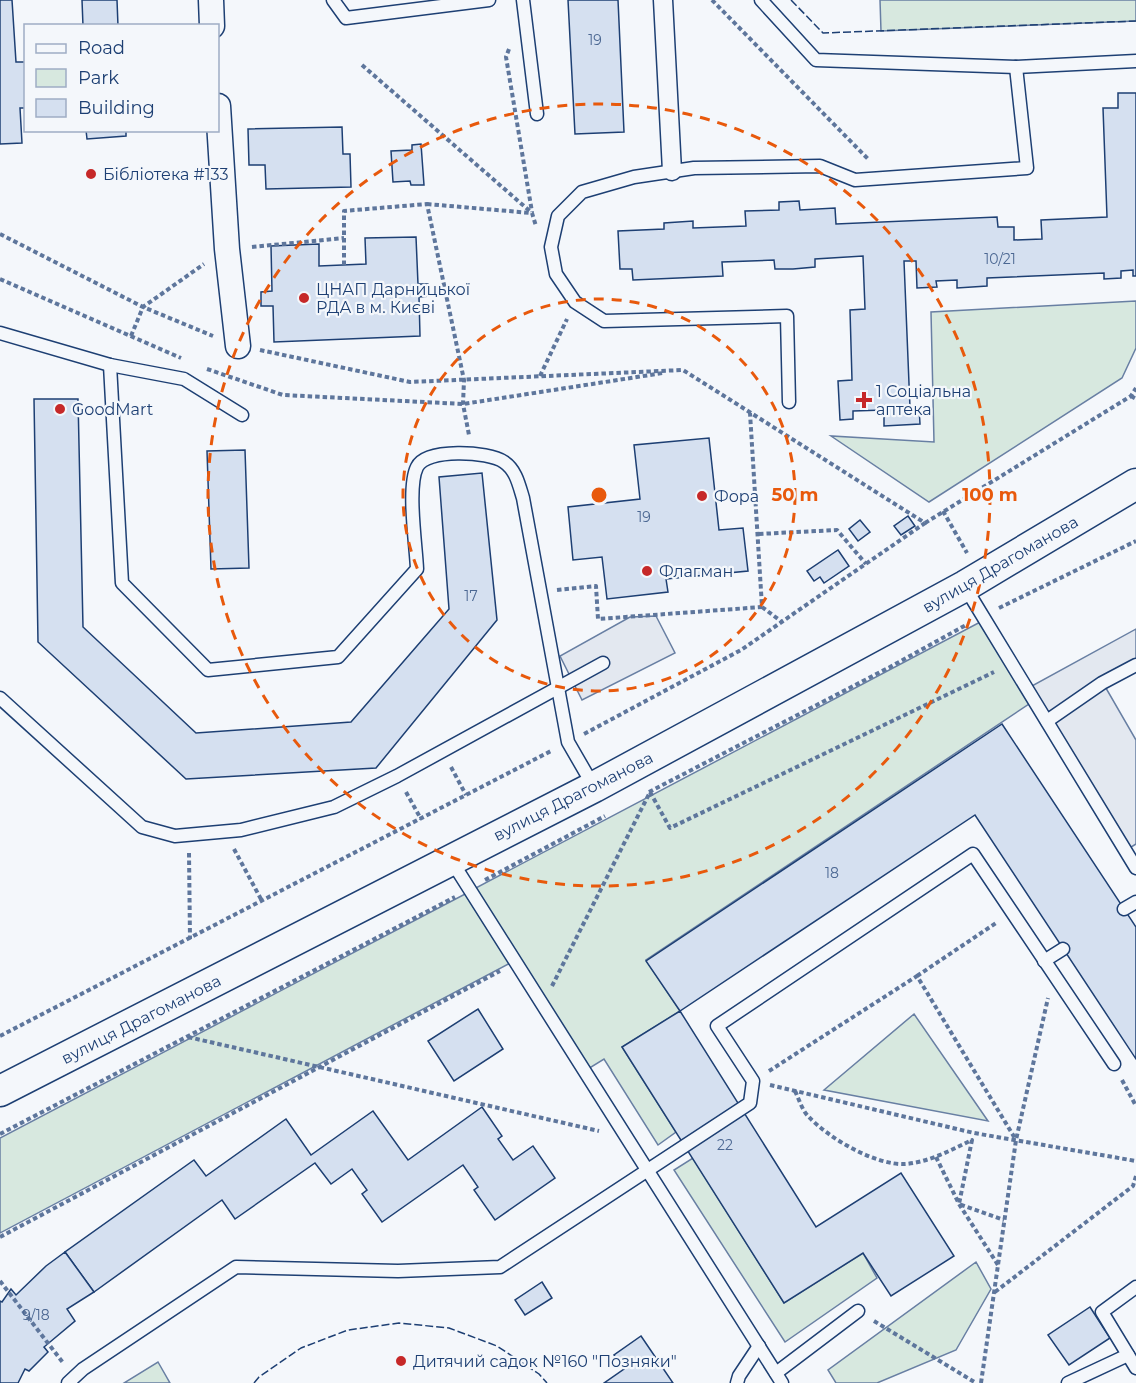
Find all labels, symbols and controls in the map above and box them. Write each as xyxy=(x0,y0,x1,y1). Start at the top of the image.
legend xyxy=(24,24,219,132)
house number: 19 xyxy=(588,31,602,49)
text: Road xyxy=(78,37,125,59)
text: Park xyxy=(78,67,119,89)
text: Building xyxy=(78,97,155,119)
place label: Бібліотека #133 xyxy=(103,165,228,184)
marker: Бібліотека #133 xyxy=(84,167,98,181)
house number: 10/21 xyxy=(984,250,1016,268)
place label: ЦНАП Дарницької РДА в м. Києві xyxy=(316,280,470,317)
marker: ЦНАП Дарницької РДА в м. Києві xyxy=(297,291,311,305)
place label: 1 Соціальна аптека xyxy=(876,382,971,419)
marker: 1 Соціальна аптека xyxy=(857,393,871,407)
place label: GoodMart xyxy=(72,400,154,419)
marker: GoodMart xyxy=(53,402,67,416)
text: 50 m xyxy=(772,484,818,506)
text: 100 m xyxy=(962,484,1018,506)
centre of rings xyxy=(589,485,609,505)
place label: Фора xyxy=(714,487,759,506)
marker: Фора xyxy=(695,489,709,503)
house number: 19 xyxy=(637,508,651,526)
street label: вулиця Драгоманова xyxy=(919,512,1081,617)
place label: Флагман xyxy=(659,562,733,581)
marker: Флагман xyxy=(640,564,654,578)
house number: 17 xyxy=(464,587,478,605)
street label: вулиця Драгоманова xyxy=(490,748,656,845)
house number: 18 xyxy=(825,864,839,882)
street label: вулиця Драгоманова xyxy=(58,971,224,1068)
house number: 22 xyxy=(717,1136,733,1154)
house number: 9/18 xyxy=(22,1306,50,1324)
place label: Дитячий садок №160 "Позняки" xyxy=(413,1352,677,1371)
marker: Дитячий садок №160 "Позняки" xyxy=(394,1354,408,1368)

